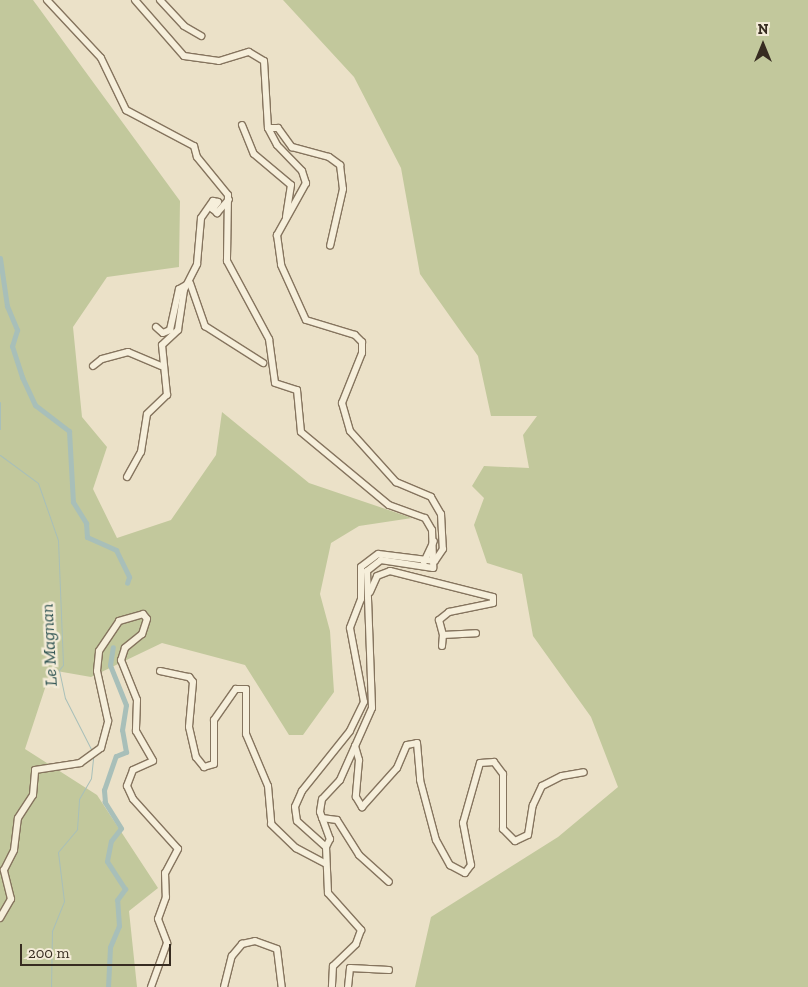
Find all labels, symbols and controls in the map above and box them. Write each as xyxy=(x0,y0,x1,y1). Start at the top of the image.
north arrow xyxy=(738,20,788,70)
text: N xyxy=(758,21,768,38)
water label: Le Magnan xyxy=(36,603,62,687)
scale bar xyxy=(22,934,174,966)
text: 200 m xyxy=(28,944,69,962)

